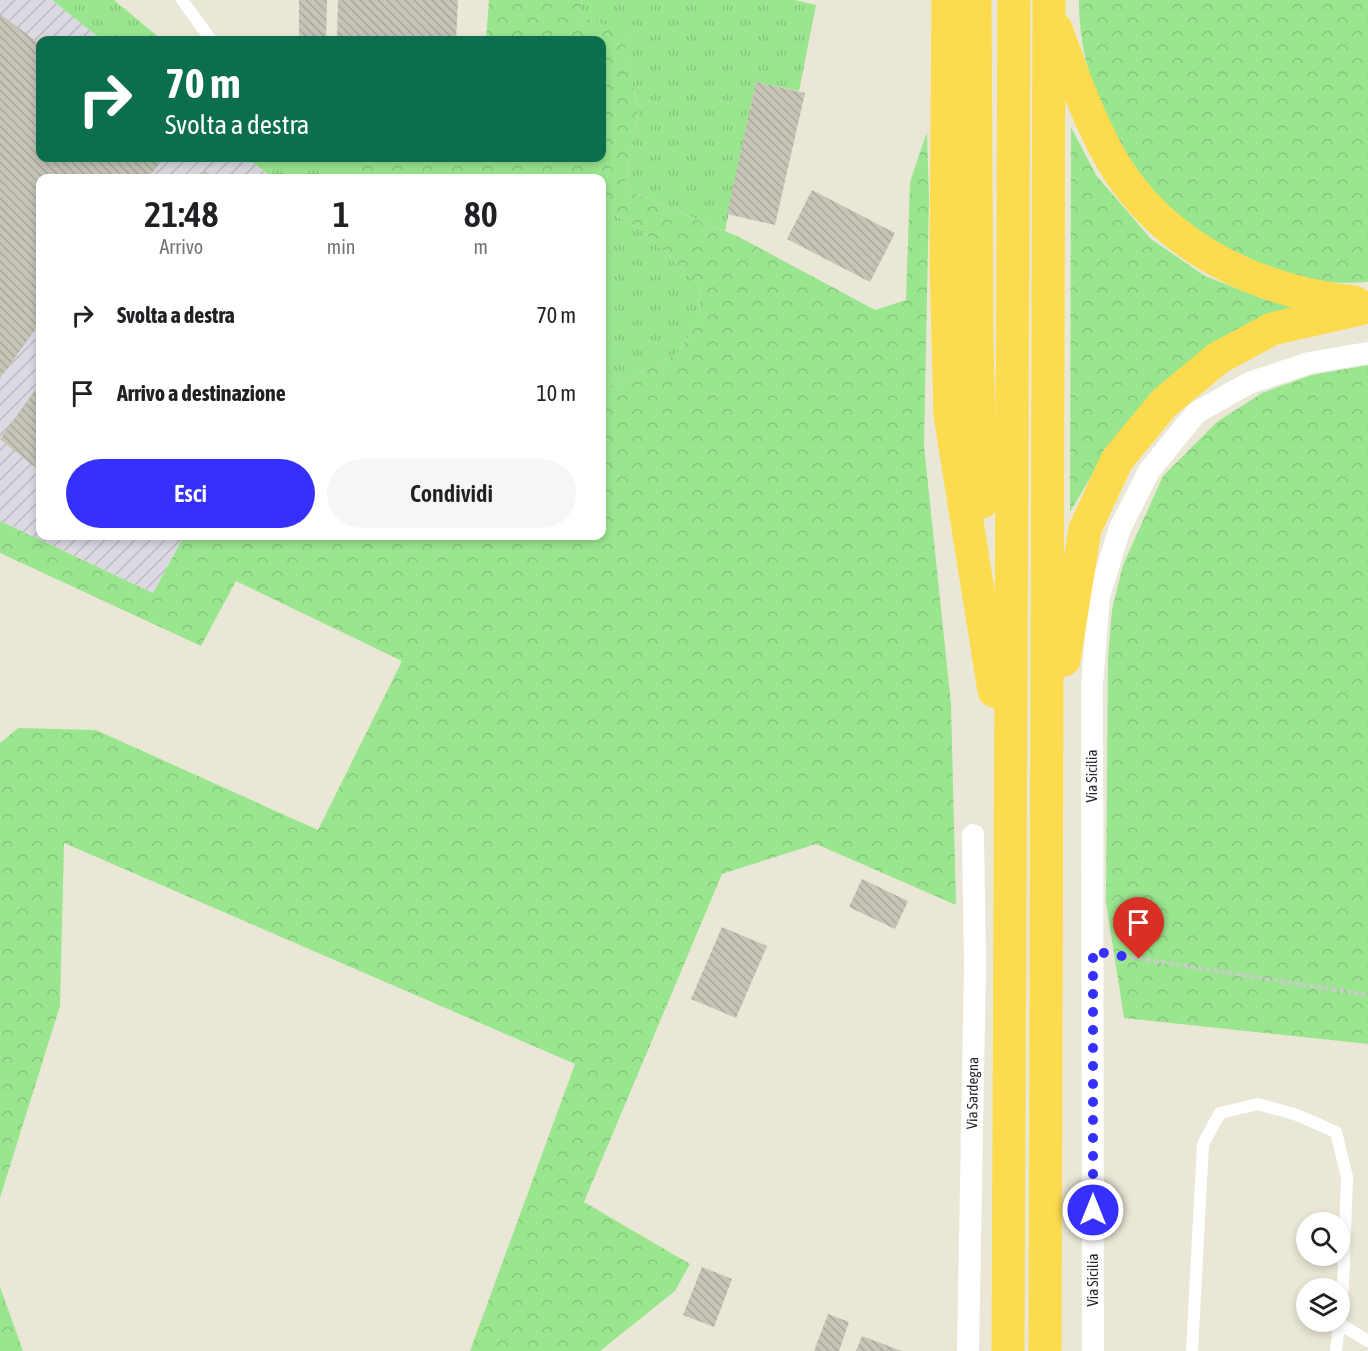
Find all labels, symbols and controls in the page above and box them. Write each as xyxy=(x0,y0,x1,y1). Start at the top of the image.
text: 70 m xyxy=(165,59,240,107)
icon: right xyxy=(66,60,144,138)
text: Svolta a destra xyxy=(165,109,309,140)
text: 21:48 xyxy=(144,193,218,235)
text: 1 xyxy=(333,193,350,235)
text: 80 xyxy=(464,193,498,235)
text: Arrivo xyxy=(160,235,203,258)
text: min xyxy=(327,235,355,258)
text: m xyxy=(474,235,488,258)
icon: right xyxy=(66,299,99,332)
text: Svolta a destra xyxy=(117,302,235,328)
text: 70 m xyxy=(536,302,576,328)
icon: arrive xyxy=(66,377,99,410)
text: Arrivo a destinazione xyxy=(117,380,286,406)
text: 10 m xyxy=(536,380,576,406)
button: Esci xyxy=(66,459,315,528)
button: Condividi xyxy=(327,459,576,528)
street label: Via Sicilia xyxy=(1083,749,1100,802)
pin xyxy=(1113,897,1164,959)
icon: arrive xyxy=(1122,906,1155,939)
street label: Via Sardegna xyxy=(963,1057,981,1129)
position arrow xyxy=(1061,1178,1125,1242)
map controls xyxy=(1296,1212,1350,1332)
button: search xyxy=(1296,1212,1350,1266)
street label: Via Sicilia xyxy=(1084,1253,1101,1306)
button: layers xyxy=(1296,1278,1350,1332)

